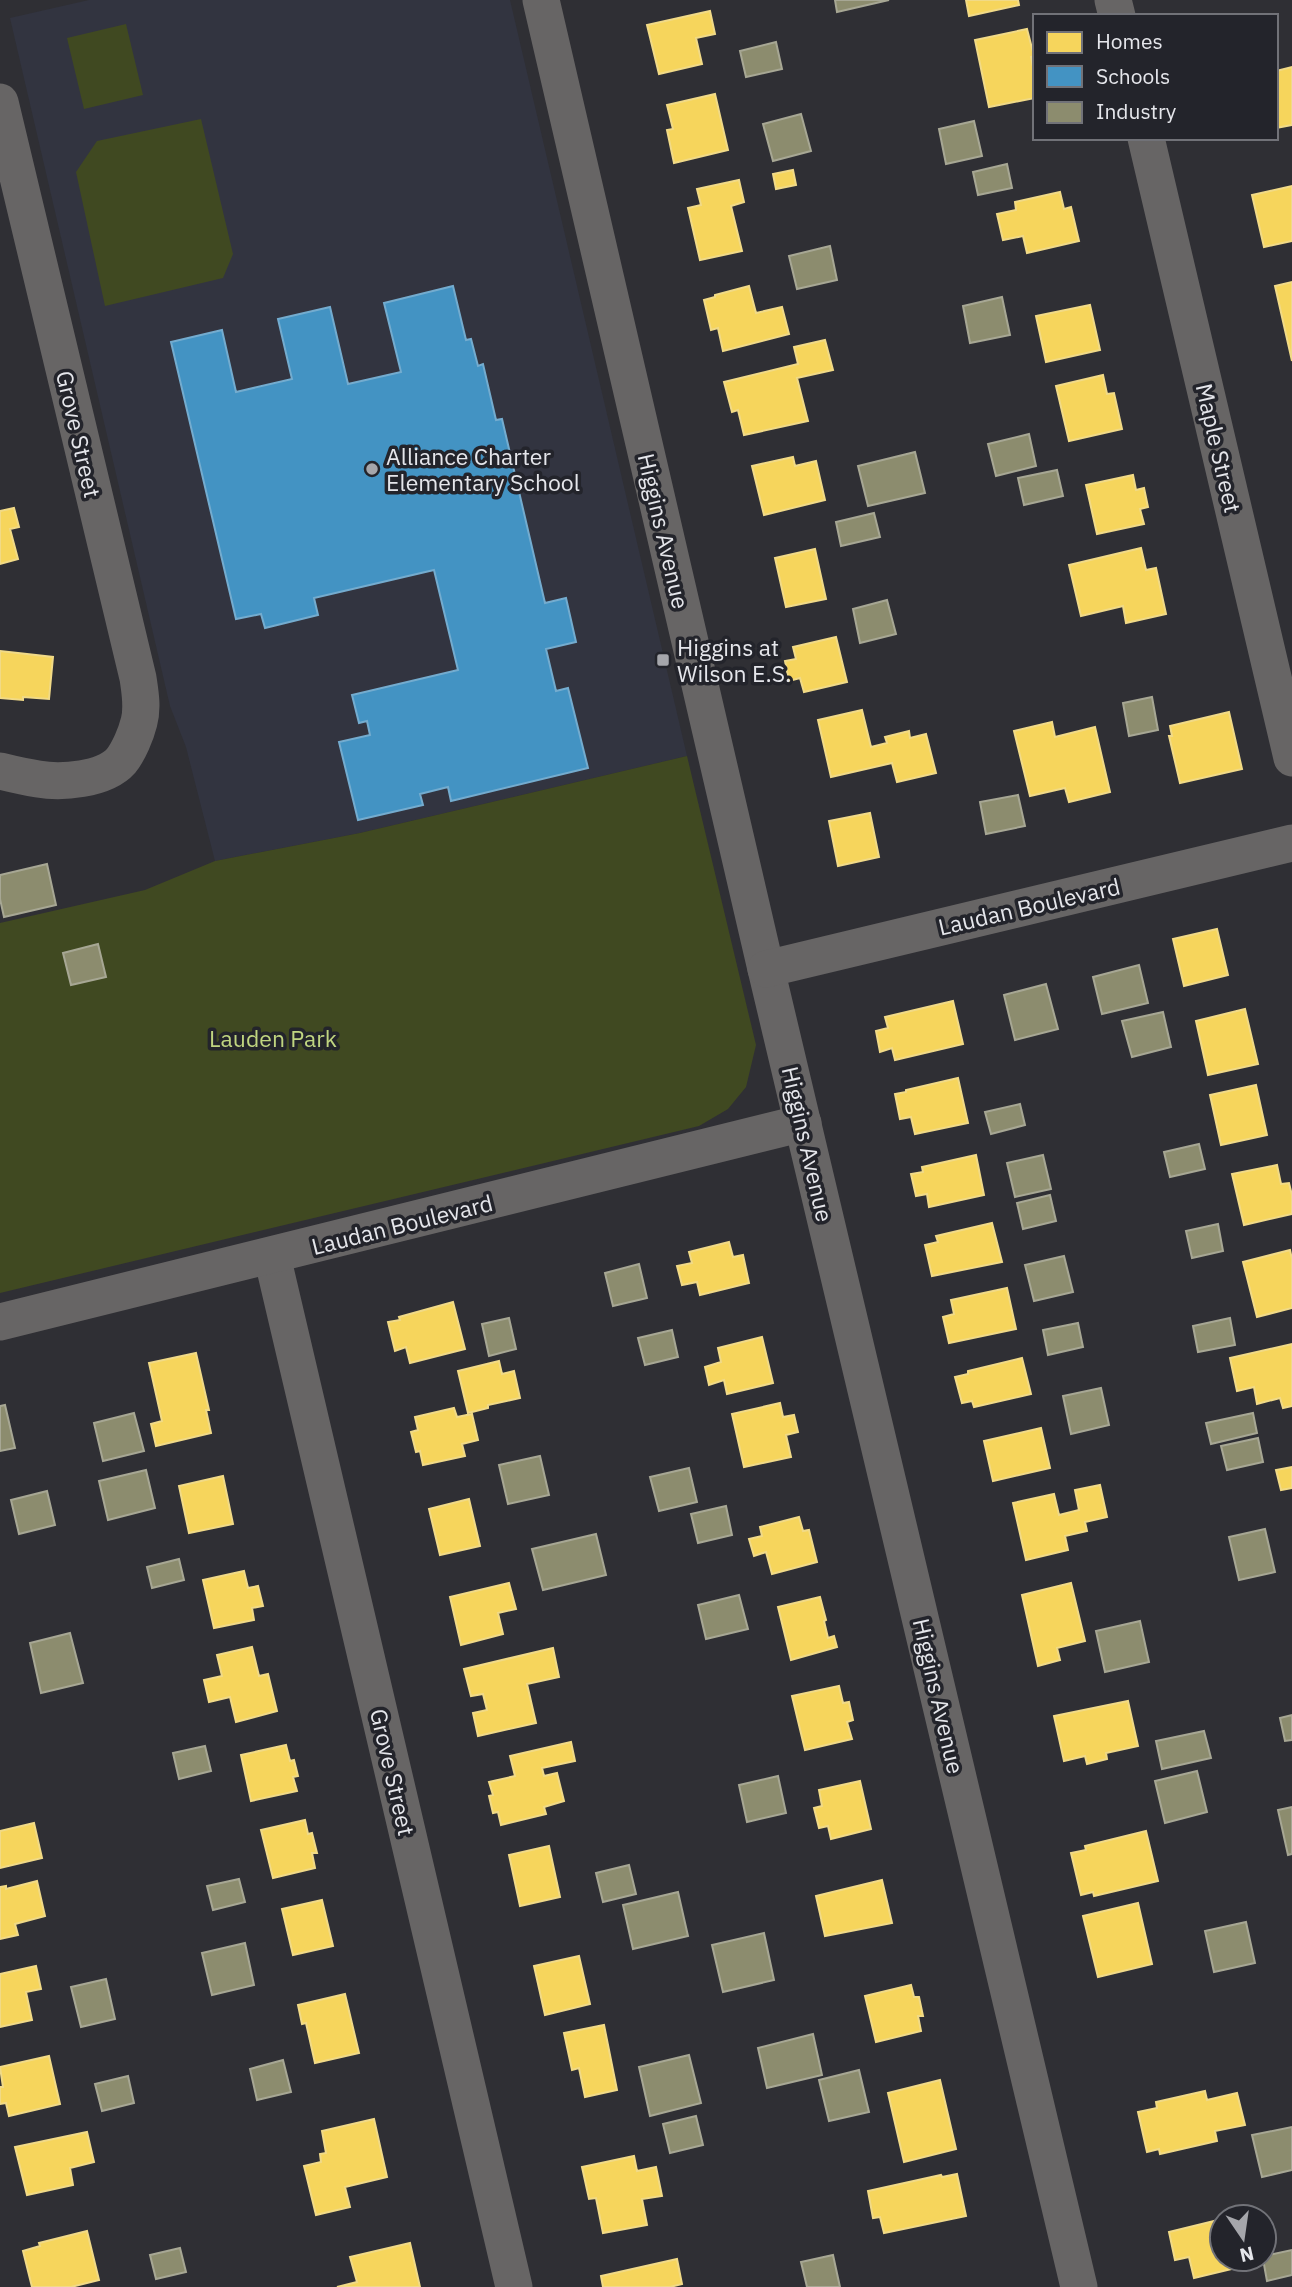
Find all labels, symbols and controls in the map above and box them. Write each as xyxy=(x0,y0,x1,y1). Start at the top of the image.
legend xyxy=(1033,14,1278,140)
text: Homes xyxy=(1096,27,1163,55)
text: Schools xyxy=(1096,62,1170,90)
text: Industry xyxy=(1096,97,1177,125)
street label: Grove Street xyxy=(50,368,108,500)
street label: Maple Street xyxy=(1190,380,1248,516)
place label: Alliance Charter Elementary School xyxy=(386,441,580,497)
street label: Higgins Avenue xyxy=(632,450,696,612)
marker: Alliance Charter Elementary School xyxy=(364,461,380,477)
place label: Higgins at Wilson E.S. xyxy=(677,632,791,688)
marker: Higgins at Wilson E.S. xyxy=(655,652,671,668)
street label: Laudan Boulevard xyxy=(935,871,1123,941)
park label: Lauden Park xyxy=(209,1023,337,1053)
street label: Higgins Avenue xyxy=(776,1063,840,1225)
street label: Laudan Boulevard xyxy=(308,1187,496,1261)
street label: Higgins Avenue xyxy=(907,1615,971,1777)
street label: Grove Street xyxy=(364,1706,422,1838)
north arrow xyxy=(1208,2203,1278,2273)
text: N xyxy=(1237,2241,1256,2268)

